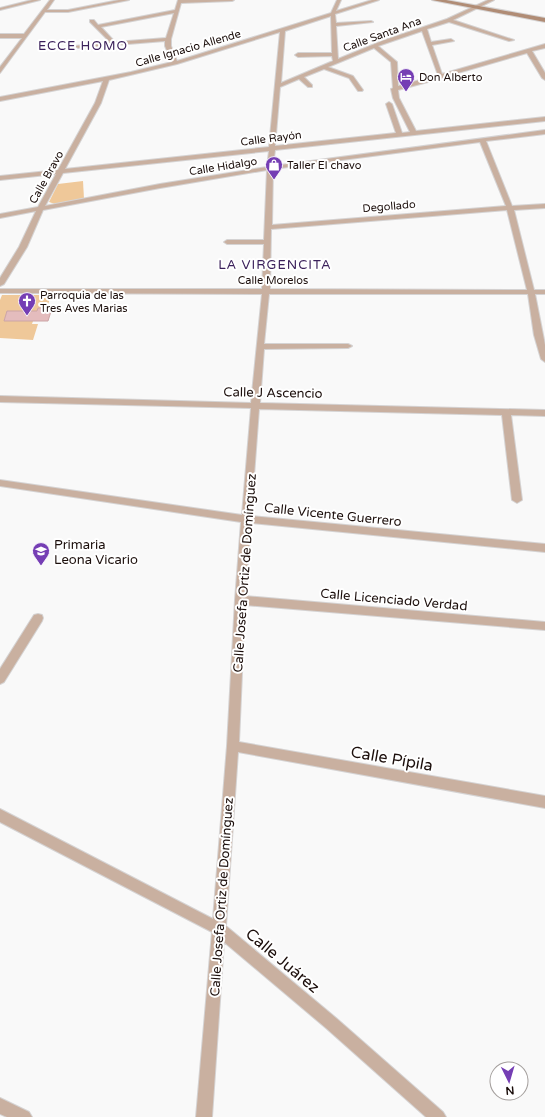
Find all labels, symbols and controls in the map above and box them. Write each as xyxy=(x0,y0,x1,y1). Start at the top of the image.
street label: Calle Santa Ana xyxy=(341,14,423,55)
street label: Calle Ignacio Allende xyxy=(134,27,242,70)
district label: ECCE HOMO xyxy=(38,38,128,54)
hotel icon: Don Alberto xyxy=(396,67,416,92)
place label: Don Alberto xyxy=(419,71,483,84)
street label: Calle Rayón xyxy=(240,128,302,149)
street label: Calle Bravo xyxy=(27,148,66,206)
street label: Calle Hidalgo xyxy=(188,155,258,178)
shop icon: Taller El chavo xyxy=(264,155,284,180)
place label: Taller El chavo xyxy=(287,159,362,172)
street label: Degollado xyxy=(362,198,416,215)
district label: LA VIRGENCITA xyxy=(218,257,332,273)
street label: Calle Morelos xyxy=(238,274,308,287)
place label: Parroquia de las Tres Aves Marias xyxy=(40,289,128,315)
church icon: Parroquia de las Tres Aves Marias xyxy=(17,291,37,316)
street label: Calle J Ascencio xyxy=(223,384,323,402)
street label: Calle Josefa Ortiz de Domínguez xyxy=(230,473,260,673)
street label: Calle Vicente Guerrero xyxy=(263,500,403,530)
place label: Primaria Leona Vicario xyxy=(54,537,138,568)
school or university icon: Primaria Leona Vicario xyxy=(31,541,51,566)
street label: Calle Licenciado Verdad xyxy=(320,586,468,614)
street label: Calle Pípila xyxy=(349,742,434,776)
street label: Calle Josefa Ortiz de Domínguez xyxy=(207,797,237,997)
street label: Calle Juárez xyxy=(241,924,323,997)
north arrow xyxy=(489,1061,529,1101)
text: N xyxy=(505,1084,515,1097)

